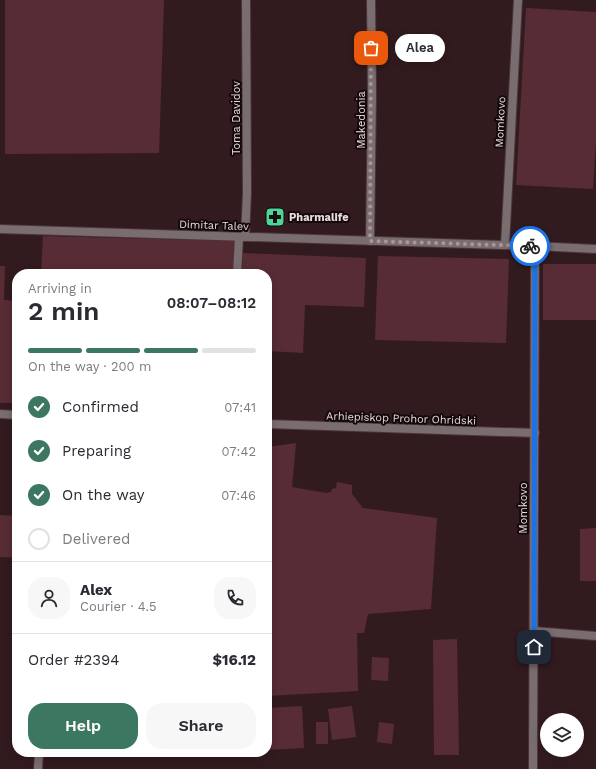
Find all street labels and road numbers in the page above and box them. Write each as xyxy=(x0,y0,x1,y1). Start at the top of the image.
street label: Toma Davidov xyxy=(230,81,243,155)
street label: Makedonia xyxy=(355,91,368,149)
street label: Momkovo xyxy=(493,96,508,148)
street label: Dimitar Talev xyxy=(179,218,249,233)
street label: Arhiepiskop Prohor Ohridski xyxy=(326,409,476,428)
street label: Momkovo xyxy=(517,482,530,534)

